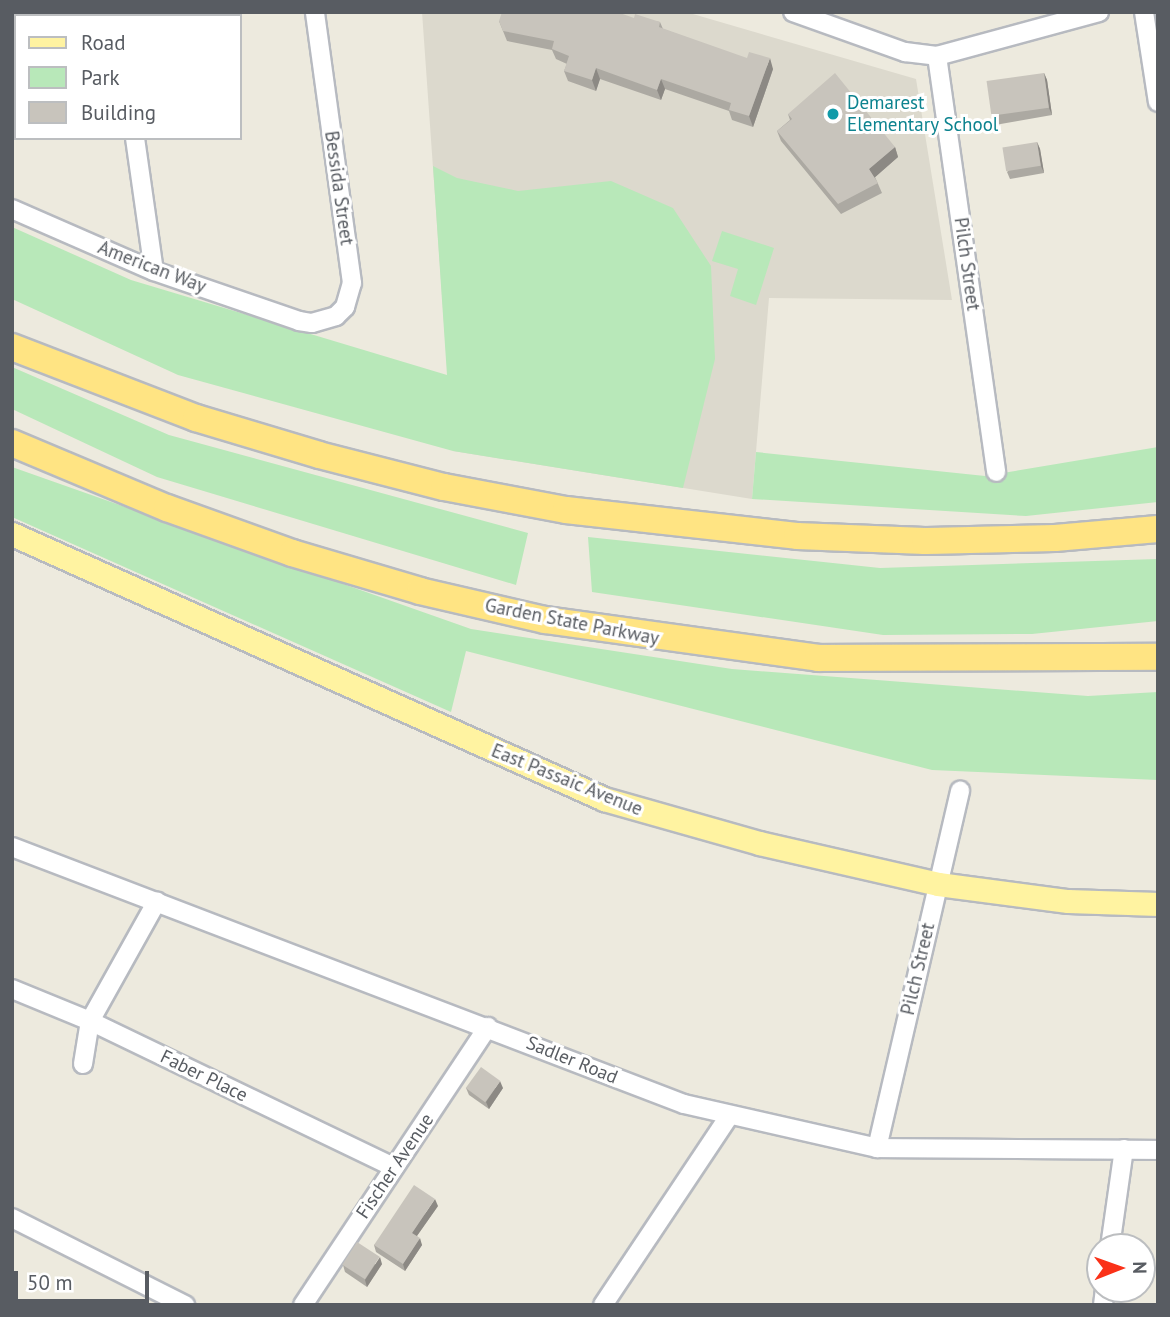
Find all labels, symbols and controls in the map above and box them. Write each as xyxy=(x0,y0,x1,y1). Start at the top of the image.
legend xyxy=(14,14,242,140)
text: Road xyxy=(81,29,125,56)
text: Park xyxy=(81,64,120,91)
place label: Demarest Elementary School xyxy=(847,92,999,136)
text: Building xyxy=(81,99,156,126)
marker: Demarest Elementary School xyxy=(825,106,841,122)
street label: Bessida Street xyxy=(320,129,358,247)
street label: Pilch Street xyxy=(949,216,985,312)
street label: American Way xyxy=(94,236,210,298)
street label: Garden State Parkway xyxy=(483,594,661,650)
street label: East Passaic Avenue xyxy=(488,739,646,821)
street label: Pilch Street xyxy=(896,921,940,1017)
street label: Sadler Road xyxy=(523,1031,621,1089)
street label: Faber Place xyxy=(157,1045,251,1107)
street label: Fischer Avenue xyxy=(351,1109,439,1223)
north arrow xyxy=(1086,1233,1156,1303)
scale bar xyxy=(18,1258,152,1302)
text: N xyxy=(1128,1261,1152,1274)
text: 50 m xyxy=(27,1269,73,1296)

